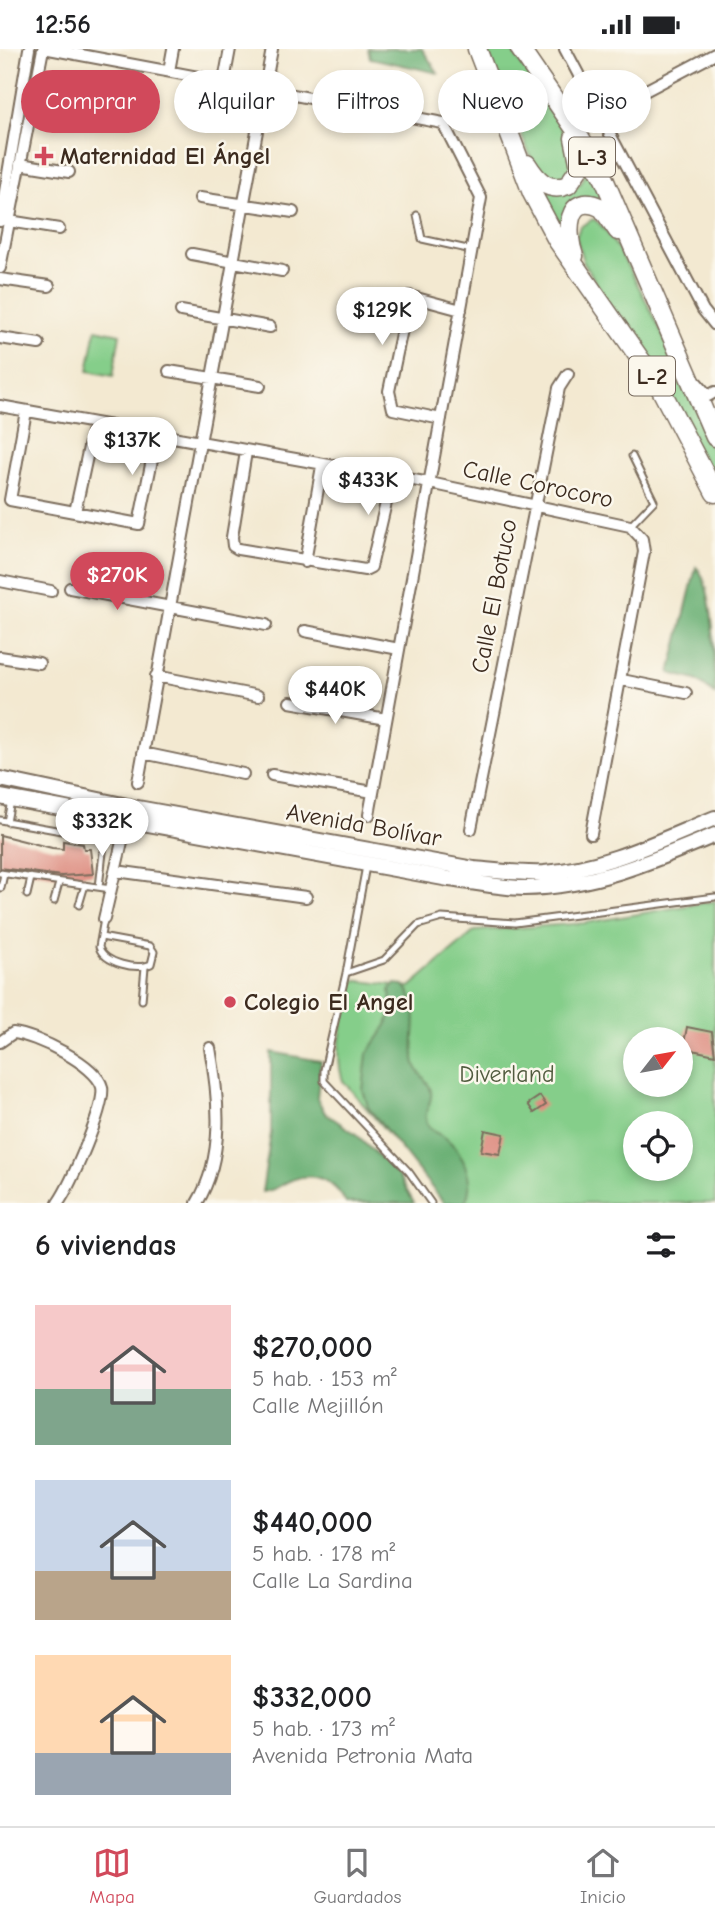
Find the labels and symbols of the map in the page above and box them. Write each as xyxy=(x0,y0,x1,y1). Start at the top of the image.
road number: L-3 xyxy=(569,137,615,177)
place label: Maternidad El Ángel xyxy=(60,142,270,170)
marker: Maternidad El Ángel xyxy=(34,146,54,166)
pin: $129K xyxy=(333,287,431,347)
road number: L-2 xyxy=(629,357,675,395)
pin: $137K xyxy=(83,417,181,477)
street label: Calle Corocoro xyxy=(460,454,616,514)
pin: $433K xyxy=(319,457,417,517)
street label: Calle El Botuco xyxy=(465,517,523,675)
pin: $270K xyxy=(68,553,166,612)
pin: $440K xyxy=(286,667,384,726)
street label: Avenida Bolívar xyxy=(284,798,444,853)
pin: $332K xyxy=(53,799,151,858)
place label: Colegio El Angel xyxy=(244,988,414,1016)
marker: Colegio El Angel xyxy=(222,994,238,1010)
north arrow xyxy=(623,1027,693,1097)
park label: Diverland xyxy=(459,1060,555,1088)

